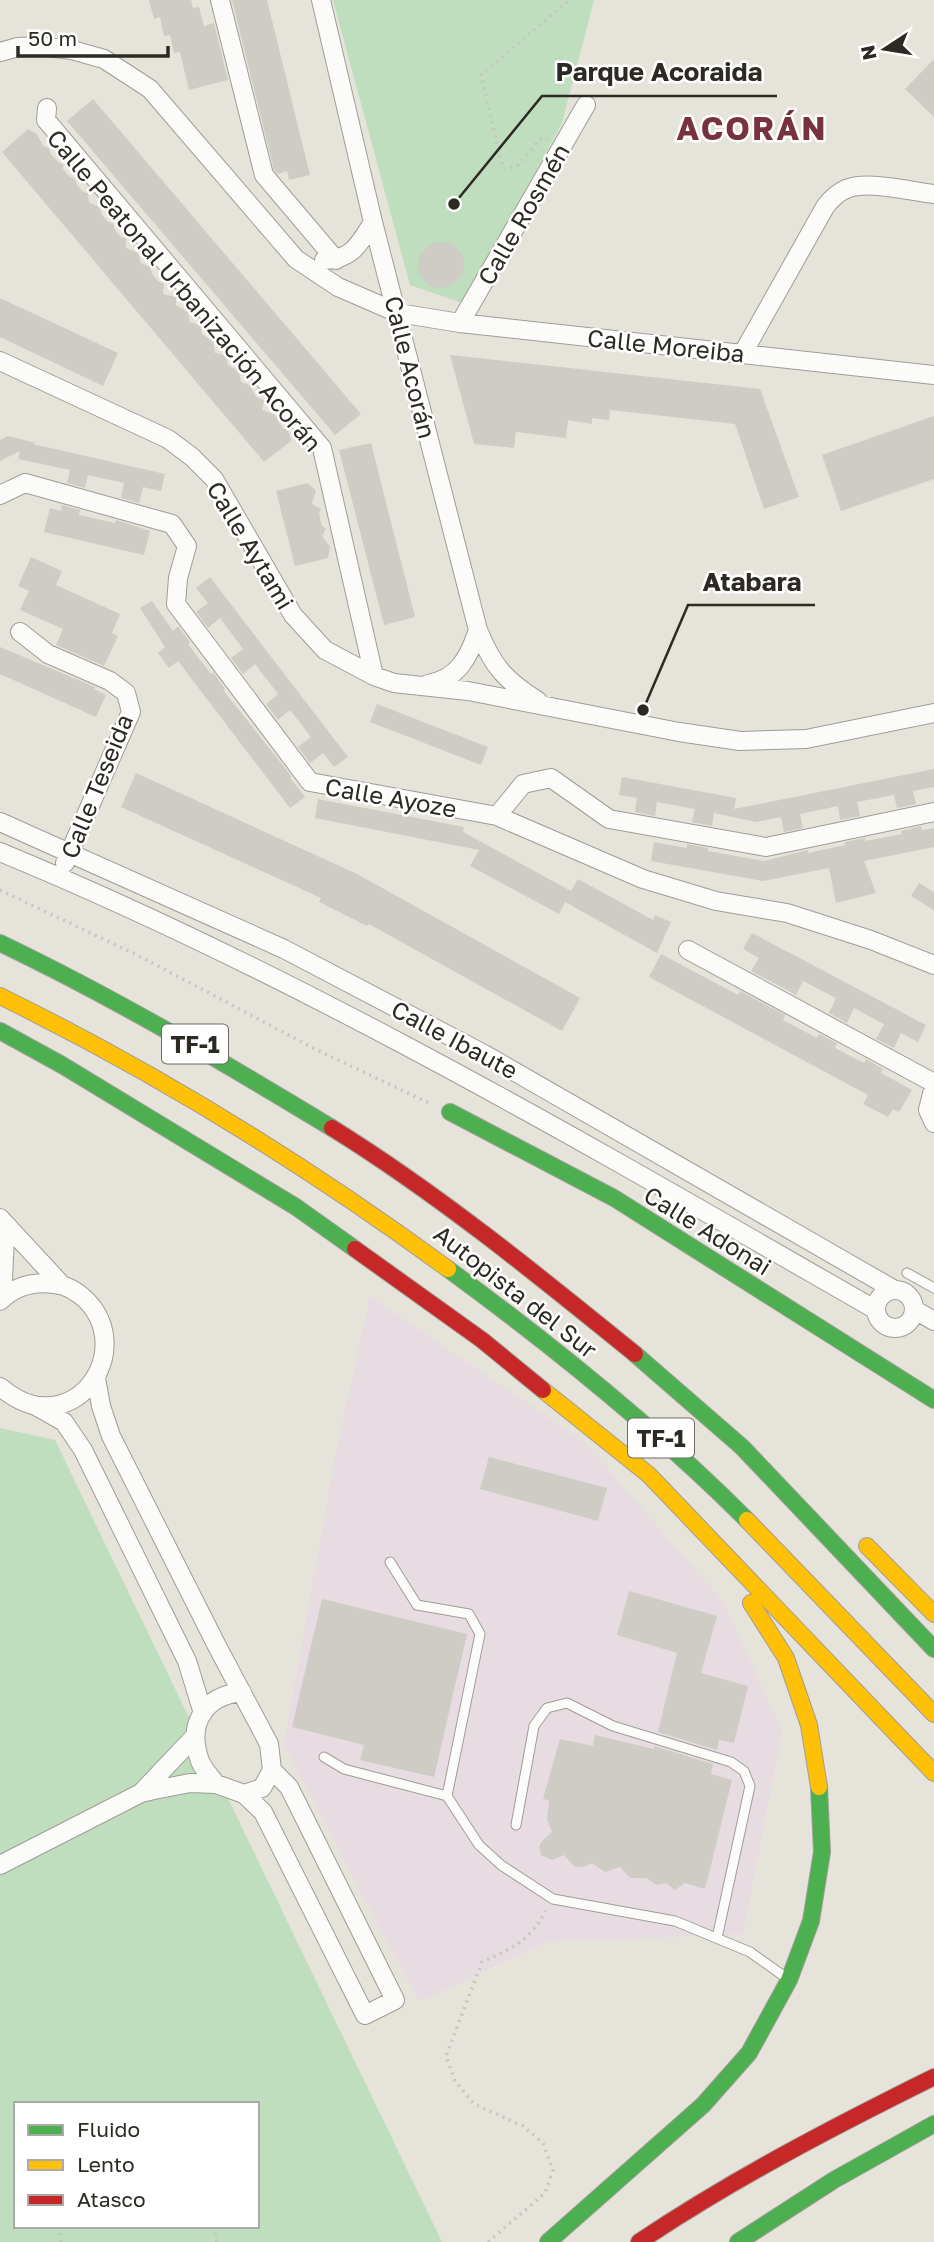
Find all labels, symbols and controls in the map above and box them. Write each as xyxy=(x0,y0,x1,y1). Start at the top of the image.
scale bar xyxy=(18,14,168,58)
north arrow xyxy=(850,14,920,84)
text: 50 m xyxy=(28,25,77,51)
text: N xyxy=(855,43,881,62)
callout: Parque Acoraida xyxy=(542,49,777,96)
text: Parque Acoraida xyxy=(556,56,762,87)
district label: ACORÁN xyxy=(677,109,827,147)
street label: Calle Peatonal Urbanización Acorán xyxy=(42,123,328,457)
street label: Calle Rosmén xyxy=(471,138,575,290)
street label: Calle Acorán xyxy=(379,293,443,441)
street label: Calle Moreiba xyxy=(586,322,746,368)
street label: Calle Aytami xyxy=(201,476,301,614)
callout: Atabara xyxy=(688,558,815,605)
text: Atabara xyxy=(702,566,802,597)
street label: Calle Teseida xyxy=(54,710,138,862)
street label: Calle Ayoze xyxy=(323,771,459,823)
street label: Calle Ibaute xyxy=(387,994,523,1084)
road number: TF-1 xyxy=(162,1024,228,1064)
street label: Calle Adonai xyxy=(639,1179,777,1281)
street label: Autopista del Sur xyxy=(429,1218,603,1364)
road number: TF-1 xyxy=(628,1418,694,1457)
legend xyxy=(14,2102,259,2228)
text: Fluido xyxy=(77,2116,140,2142)
text: Lento xyxy=(77,2151,135,2177)
text: Atasco xyxy=(77,2186,146,2212)

